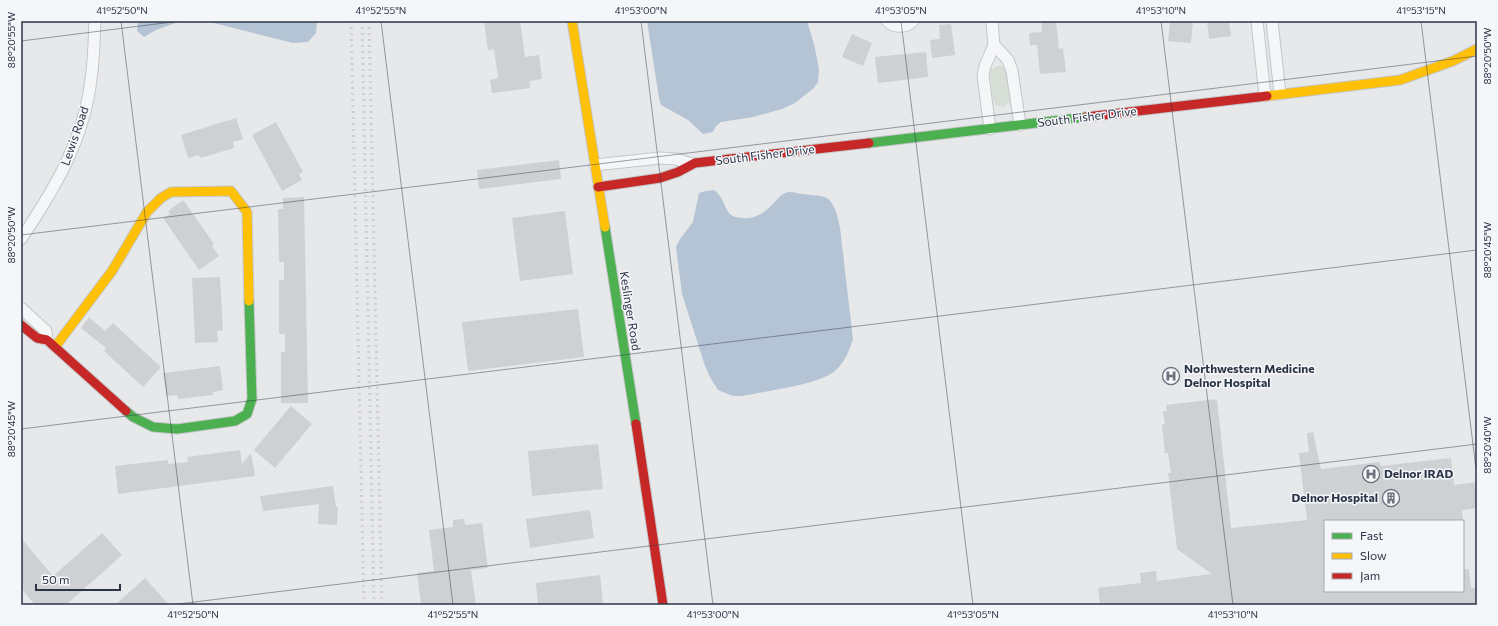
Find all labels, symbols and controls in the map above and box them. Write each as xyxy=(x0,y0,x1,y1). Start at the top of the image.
text: 41°52'50"N xyxy=(96,4,148,16)
text: 41°52'55"N xyxy=(356,4,406,16)
text: 41°53'00"N xyxy=(615,4,667,16)
text: 41°53'05"N xyxy=(875,4,927,16)
text: 41°53'10"N xyxy=(1136,4,1186,16)
text: 41°53'15"N xyxy=(1396,4,1446,16)
text: 88°20'55"W xyxy=(5,12,17,68)
text: 88°20'50"W xyxy=(1481,27,1493,85)
street label: South Fisher Drive xyxy=(1037,103,1137,129)
street label: Lewis Road xyxy=(57,104,91,167)
street label: South Fisher Drive xyxy=(715,141,815,167)
text: 88°20'50"W xyxy=(5,206,17,264)
text: 88°20'45"W xyxy=(1481,222,1493,278)
street label: Keslinger Road xyxy=(618,270,644,352)
place label: Northwestern Medicine Delnor Hospital xyxy=(1184,361,1315,389)
hospital icon: Northwestern Medicine Delnor Hospital xyxy=(1161,366,1181,386)
text: 88°20'45"W xyxy=(5,401,17,457)
text: 88°20'40"W xyxy=(1481,416,1493,474)
hospital icon: Delnor IRAD xyxy=(1361,464,1381,484)
place label: Delnor IRAD xyxy=(1384,466,1453,480)
building icon: Delnor Hospital xyxy=(1381,488,1401,508)
place label: Delnor Hospital xyxy=(1292,490,1378,504)
legend xyxy=(1324,520,1464,592)
text: Fast xyxy=(1360,528,1383,542)
text: Slow xyxy=(1360,548,1387,562)
scale bar xyxy=(36,566,120,592)
text: Jam xyxy=(1360,568,1380,583)
text: 50 m xyxy=(42,572,70,586)
text: 41°52'50"N xyxy=(167,608,219,620)
text: 41°52'55"N xyxy=(428,608,478,620)
text: 41°53'00"N xyxy=(687,608,739,620)
text: 41°53'05"N xyxy=(947,608,999,620)
text: 41°53'10"N xyxy=(1208,608,1258,620)

